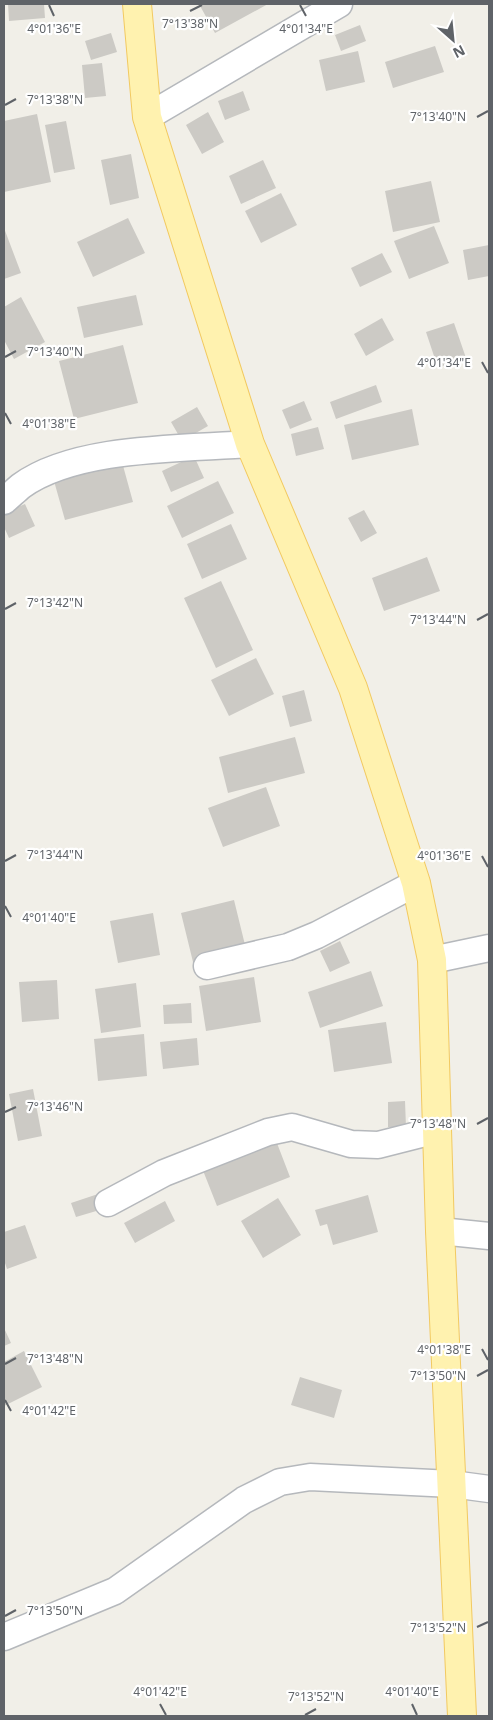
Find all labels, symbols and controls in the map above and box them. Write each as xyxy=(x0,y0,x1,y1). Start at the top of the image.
text: 7°13'38"N xyxy=(162,15,218,32)
north arrow xyxy=(428,15,478,65)
text: 4°01'36"E xyxy=(27,20,81,37)
text: 4°01'34"E xyxy=(279,20,333,37)
text: N xyxy=(450,41,469,63)
text: 7°13'38"N xyxy=(27,91,83,108)
text: 7°13'40"N xyxy=(410,108,466,125)
text: 7°13'40"N xyxy=(27,343,83,360)
text: 4°01'34"E xyxy=(417,354,471,371)
text: 4°01'38"E xyxy=(22,415,76,432)
text: 7°13'42"N xyxy=(27,594,83,611)
text: 7°13'44"N xyxy=(410,611,466,628)
text: 7°13'44"N xyxy=(27,846,83,863)
text: 4°01'36"E xyxy=(417,847,471,864)
text: 4°01'40"E xyxy=(22,909,76,926)
text: 7°13'46"N xyxy=(27,1098,83,1115)
text: 7°13'48"N xyxy=(410,1115,466,1132)
text: 4°01'38"E xyxy=(417,1341,471,1358)
text: 7°13'48"N xyxy=(27,1350,83,1367)
text: 7°13'50"N xyxy=(410,1367,466,1384)
text: 4°01'42"E xyxy=(22,1402,76,1419)
text: 7°13'50"N xyxy=(27,1602,83,1619)
text: 7°13'52"N xyxy=(410,1619,466,1636)
text: 4°01'42"E xyxy=(133,1683,187,1700)
text: 4°01'40"E xyxy=(385,1683,439,1700)
text: 7°13'52"N xyxy=(288,1688,344,1705)

